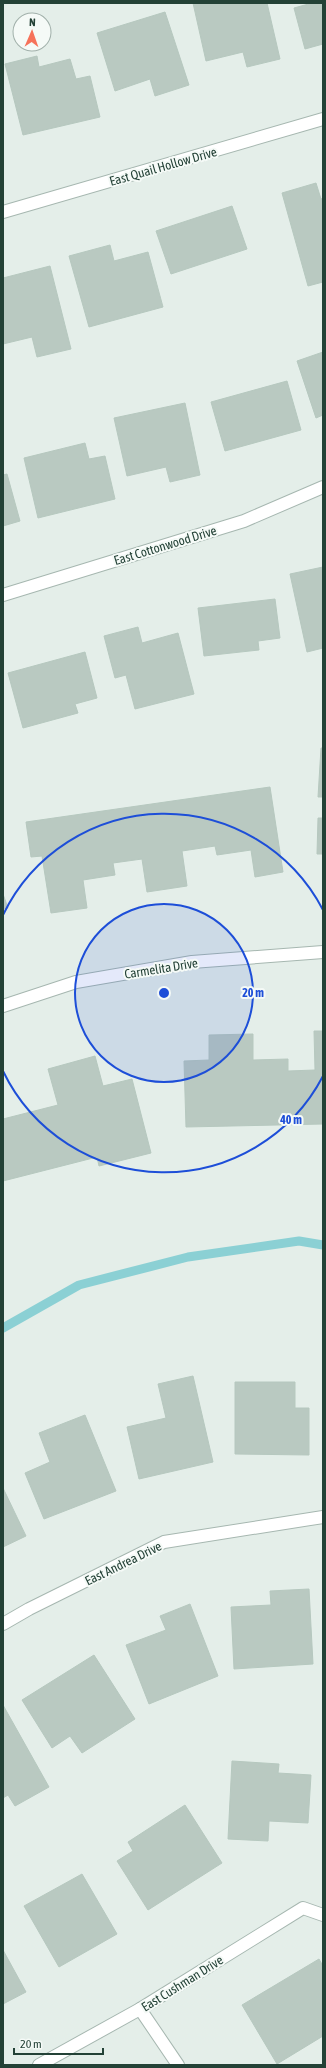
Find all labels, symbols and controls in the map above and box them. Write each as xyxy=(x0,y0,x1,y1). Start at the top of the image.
north arrow xyxy=(12,12,52,52)
text: N xyxy=(29,16,36,28)
street label: East Quail Hollow Drive xyxy=(108,144,219,189)
street label: East Cottonwood Drive xyxy=(112,523,218,568)
street label: Carmelita Drive xyxy=(123,955,199,982)
centre of rings xyxy=(157,986,171,1000)
text: 20 m xyxy=(242,986,264,1000)
text: 40 m xyxy=(279,1113,302,1127)
street label: East Andrea Drive xyxy=(82,1538,164,1588)
street label: East Cushman Drive xyxy=(139,1952,226,2015)
scale bar xyxy=(14,2030,103,2056)
text: 20 m xyxy=(20,2037,42,2051)

